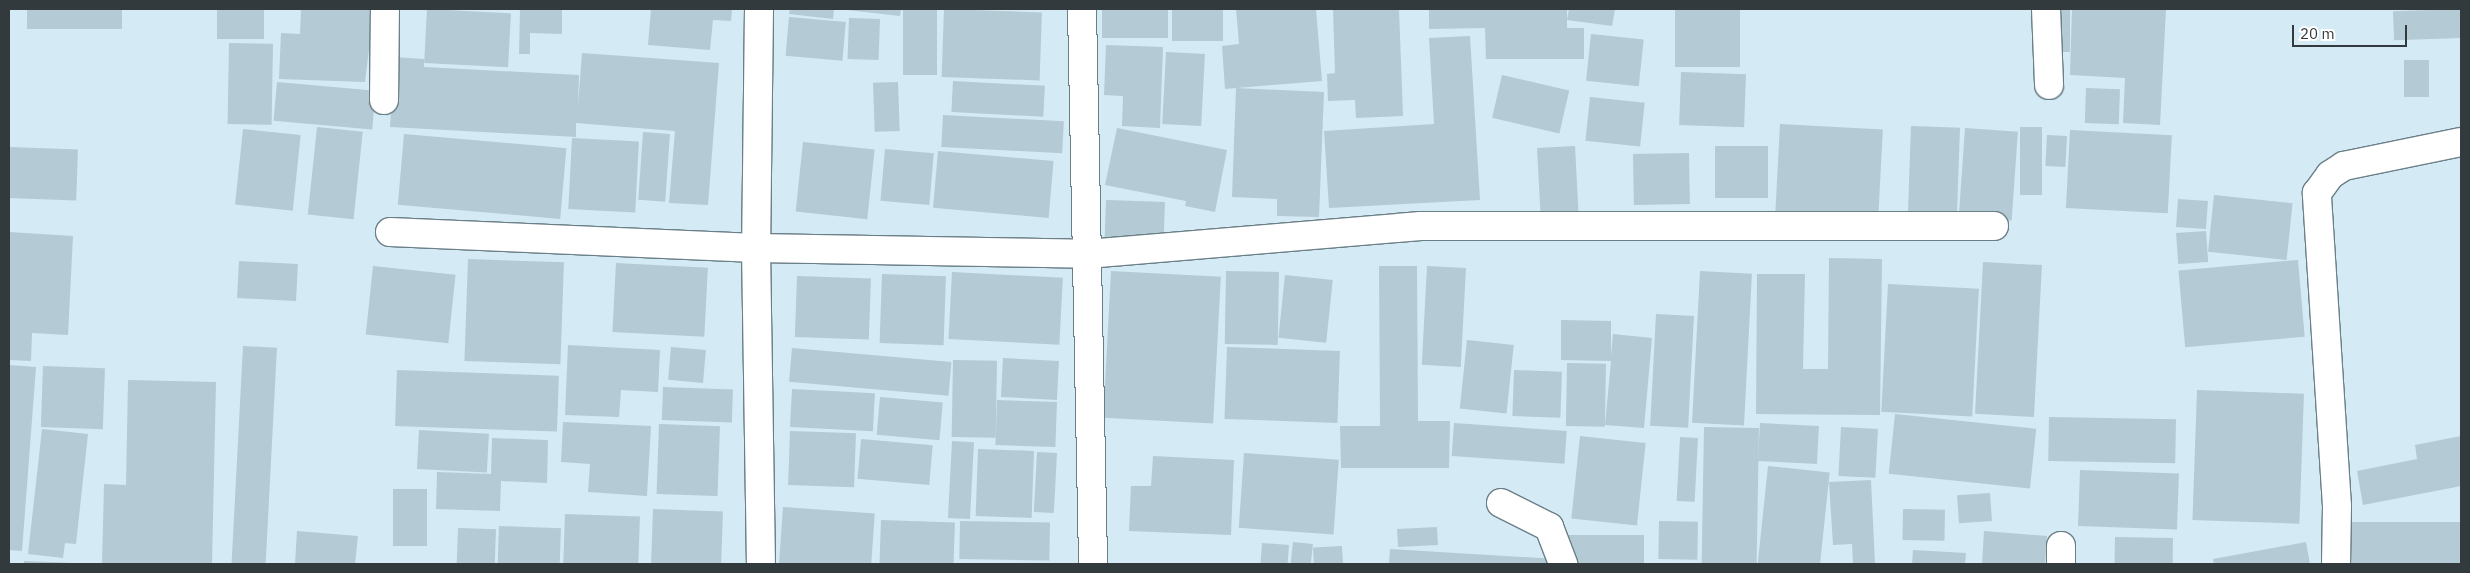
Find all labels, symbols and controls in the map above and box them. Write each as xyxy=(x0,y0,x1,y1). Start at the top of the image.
scale bar xyxy=(2295,15,2410,47)
text: 20 m xyxy=(2300,24,2335,43)

